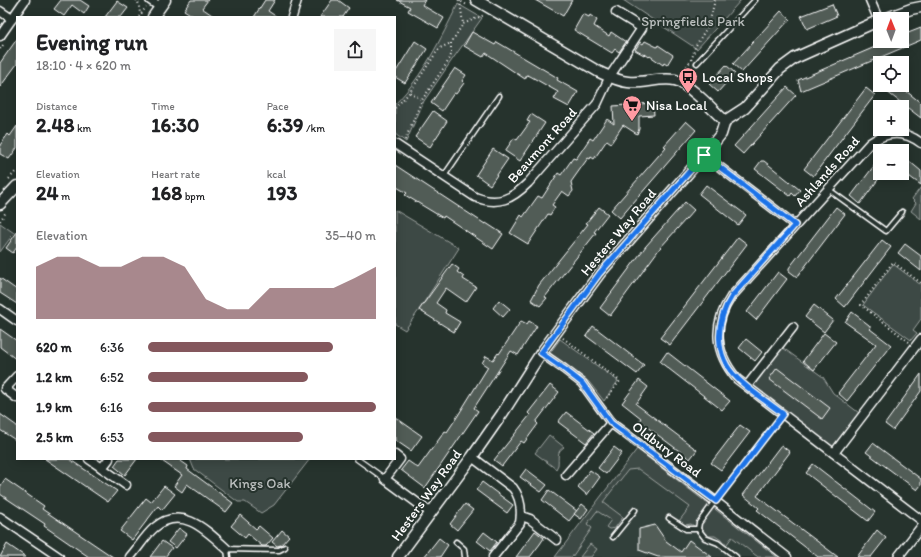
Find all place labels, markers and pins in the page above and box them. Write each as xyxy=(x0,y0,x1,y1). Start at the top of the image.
bus stop icon: Local Shops xyxy=(677,66,699,94)
place label: Local Shops xyxy=(702,69,773,86)
supermarket icon: Nisa Local xyxy=(621,94,643,122)
place label: Nisa Local xyxy=(646,97,707,114)
pin xyxy=(687,138,721,172)

